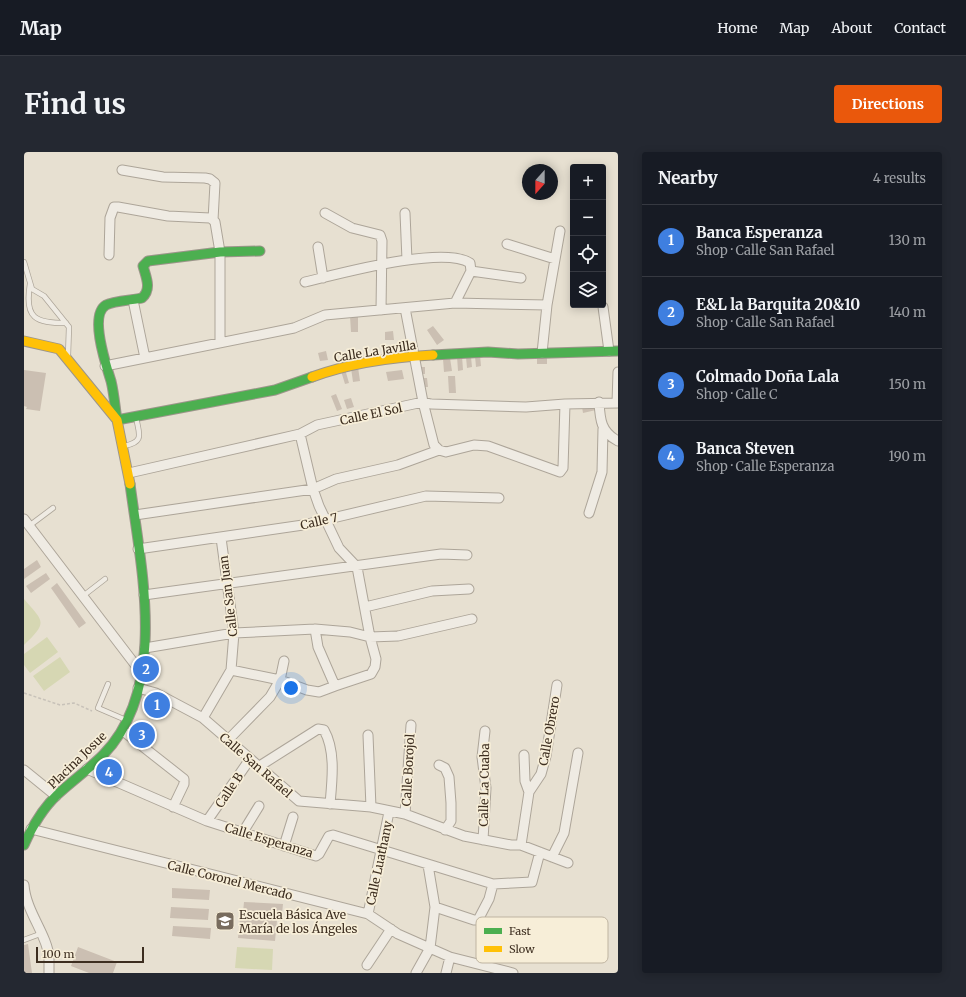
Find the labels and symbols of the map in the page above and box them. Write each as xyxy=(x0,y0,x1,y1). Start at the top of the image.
north arrow xyxy=(522,164,558,200)
street label: Calle La Javilla xyxy=(333,337,418,365)
street label: Calle El Sol xyxy=(339,400,404,428)
street label: Calle 7 xyxy=(299,509,339,533)
street label: Calle San Juan xyxy=(216,555,240,637)
pin: 2 xyxy=(133,654,159,684)
your location xyxy=(281,678,301,698)
pin: 1 xyxy=(144,690,170,720)
street label: Calle Obrero xyxy=(536,695,562,767)
pin: 3 xyxy=(129,720,155,750)
street label: Placina Josue xyxy=(45,728,109,792)
street label: Calle San Rafael xyxy=(217,729,296,801)
street label: Calle Borojol xyxy=(399,733,417,807)
street label: Calle La Cuaba xyxy=(476,743,492,827)
pin: 4 xyxy=(96,757,122,787)
street label: Calle B xyxy=(212,770,246,810)
street label: Calle Esperanza xyxy=(223,819,315,861)
street label: Calle Luathany xyxy=(363,820,395,906)
street label: Calle Coronel Mercado xyxy=(166,857,294,903)
place label: Escuela Básica Ave María de los Ángeles xyxy=(239,907,358,936)
school or university icon: Escuela Básica Ave María de los Ángeles xyxy=(214,910,236,932)
legend xyxy=(476,917,608,963)
text: Fast xyxy=(509,924,532,938)
text: Slow xyxy=(509,942,535,956)
scale bar xyxy=(36,945,144,964)

